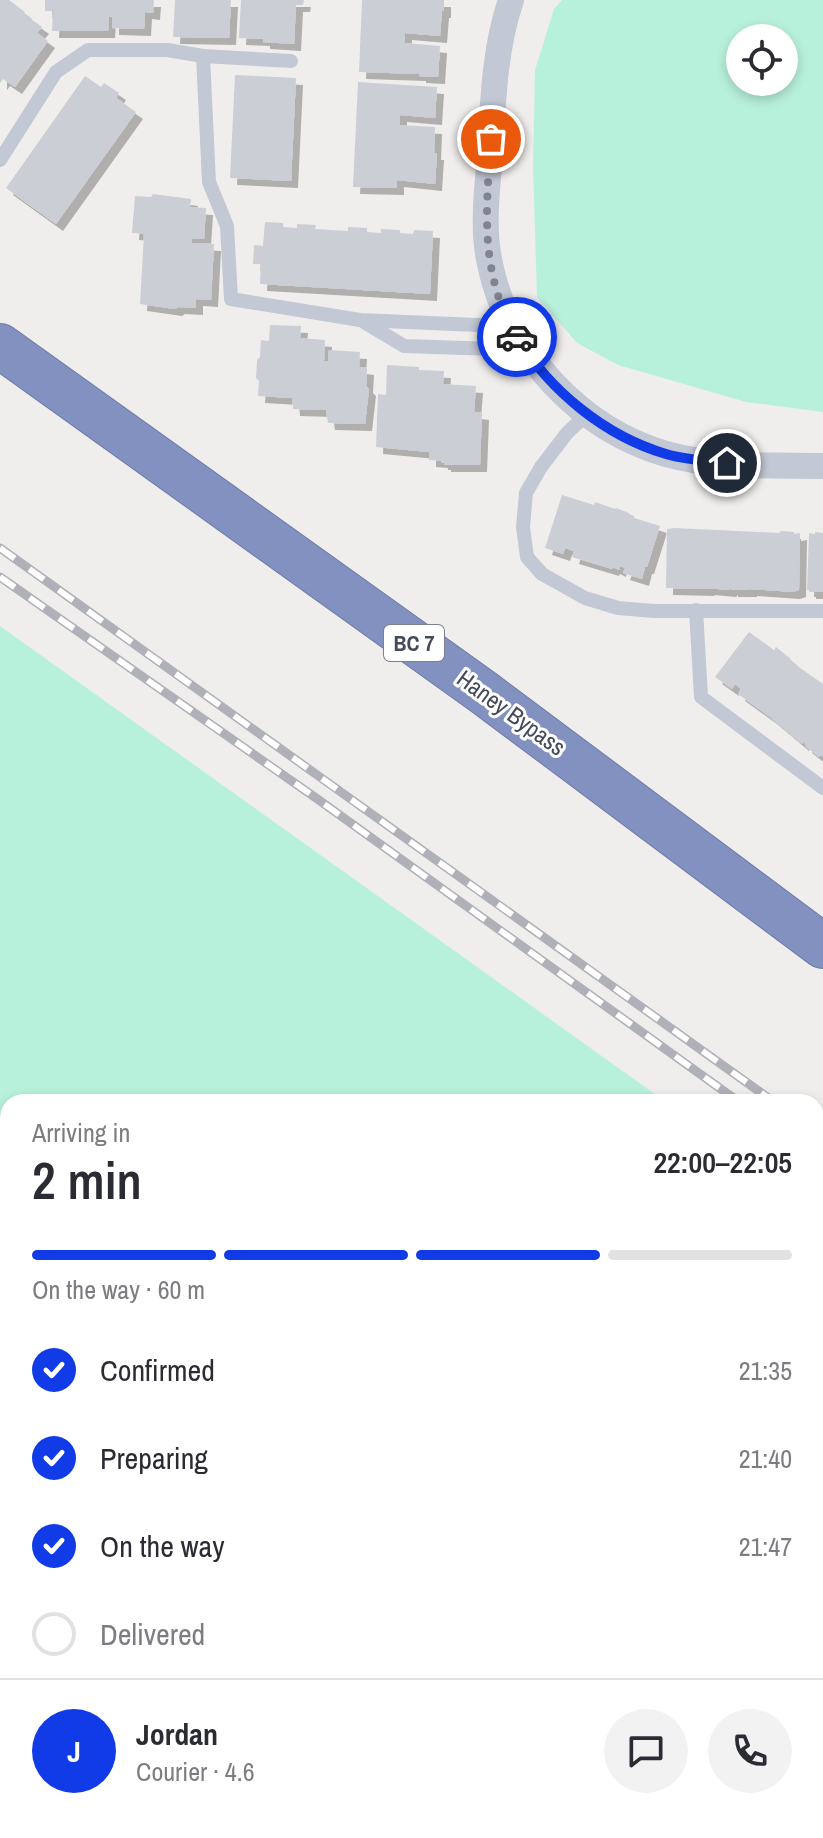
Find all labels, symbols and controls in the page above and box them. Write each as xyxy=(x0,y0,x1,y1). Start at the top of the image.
map controls xyxy=(726,24,798,96)
button: locate xyxy=(726,24,798,96)
pin xyxy=(457,105,525,173)
icon: bag xyxy=(469,117,513,161)
courier xyxy=(477,297,557,377)
icon: car xyxy=(495,315,539,359)
pin xyxy=(693,429,761,497)
icon: home xyxy=(705,441,749,485)
road number: BC 7 xyxy=(384,625,444,661)
street label: Haney Bypass xyxy=(451,662,572,762)
text: Arriving in xyxy=(32,1115,130,1150)
text: 22:00–22:05 xyxy=(653,1142,792,1182)
text: 2 min xyxy=(32,1145,142,1215)
text: On the way · 60 m xyxy=(32,1272,205,1307)
icon: check xyxy=(32,1348,76,1392)
text: Confirmed xyxy=(100,1350,215,1390)
text: 21:35 xyxy=(739,1353,792,1388)
icon: check xyxy=(32,1436,76,1480)
text: Preparing xyxy=(100,1438,208,1478)
text: 21:40 xyxy=(739,1441,792,1476)
icon: check xyxy=(32,1524,76,1568)
text: On the way xyxy=(100,1526,224,1566)
text: 21:47 xyxy=(739,1529,792,1564)
text: Delivered xyxy=(100,1614,205,1654)
button: chat xyxy=(604,1709,688,1793)
button: phone xyxy=(708,1709,792,1793)
text: Jordan xyxy=(136,1714,218,1754)
text: J xyxy=(67,1731,81,1771)
text: Courier · 4.6 xyxy=(136,1754,255,1789)

